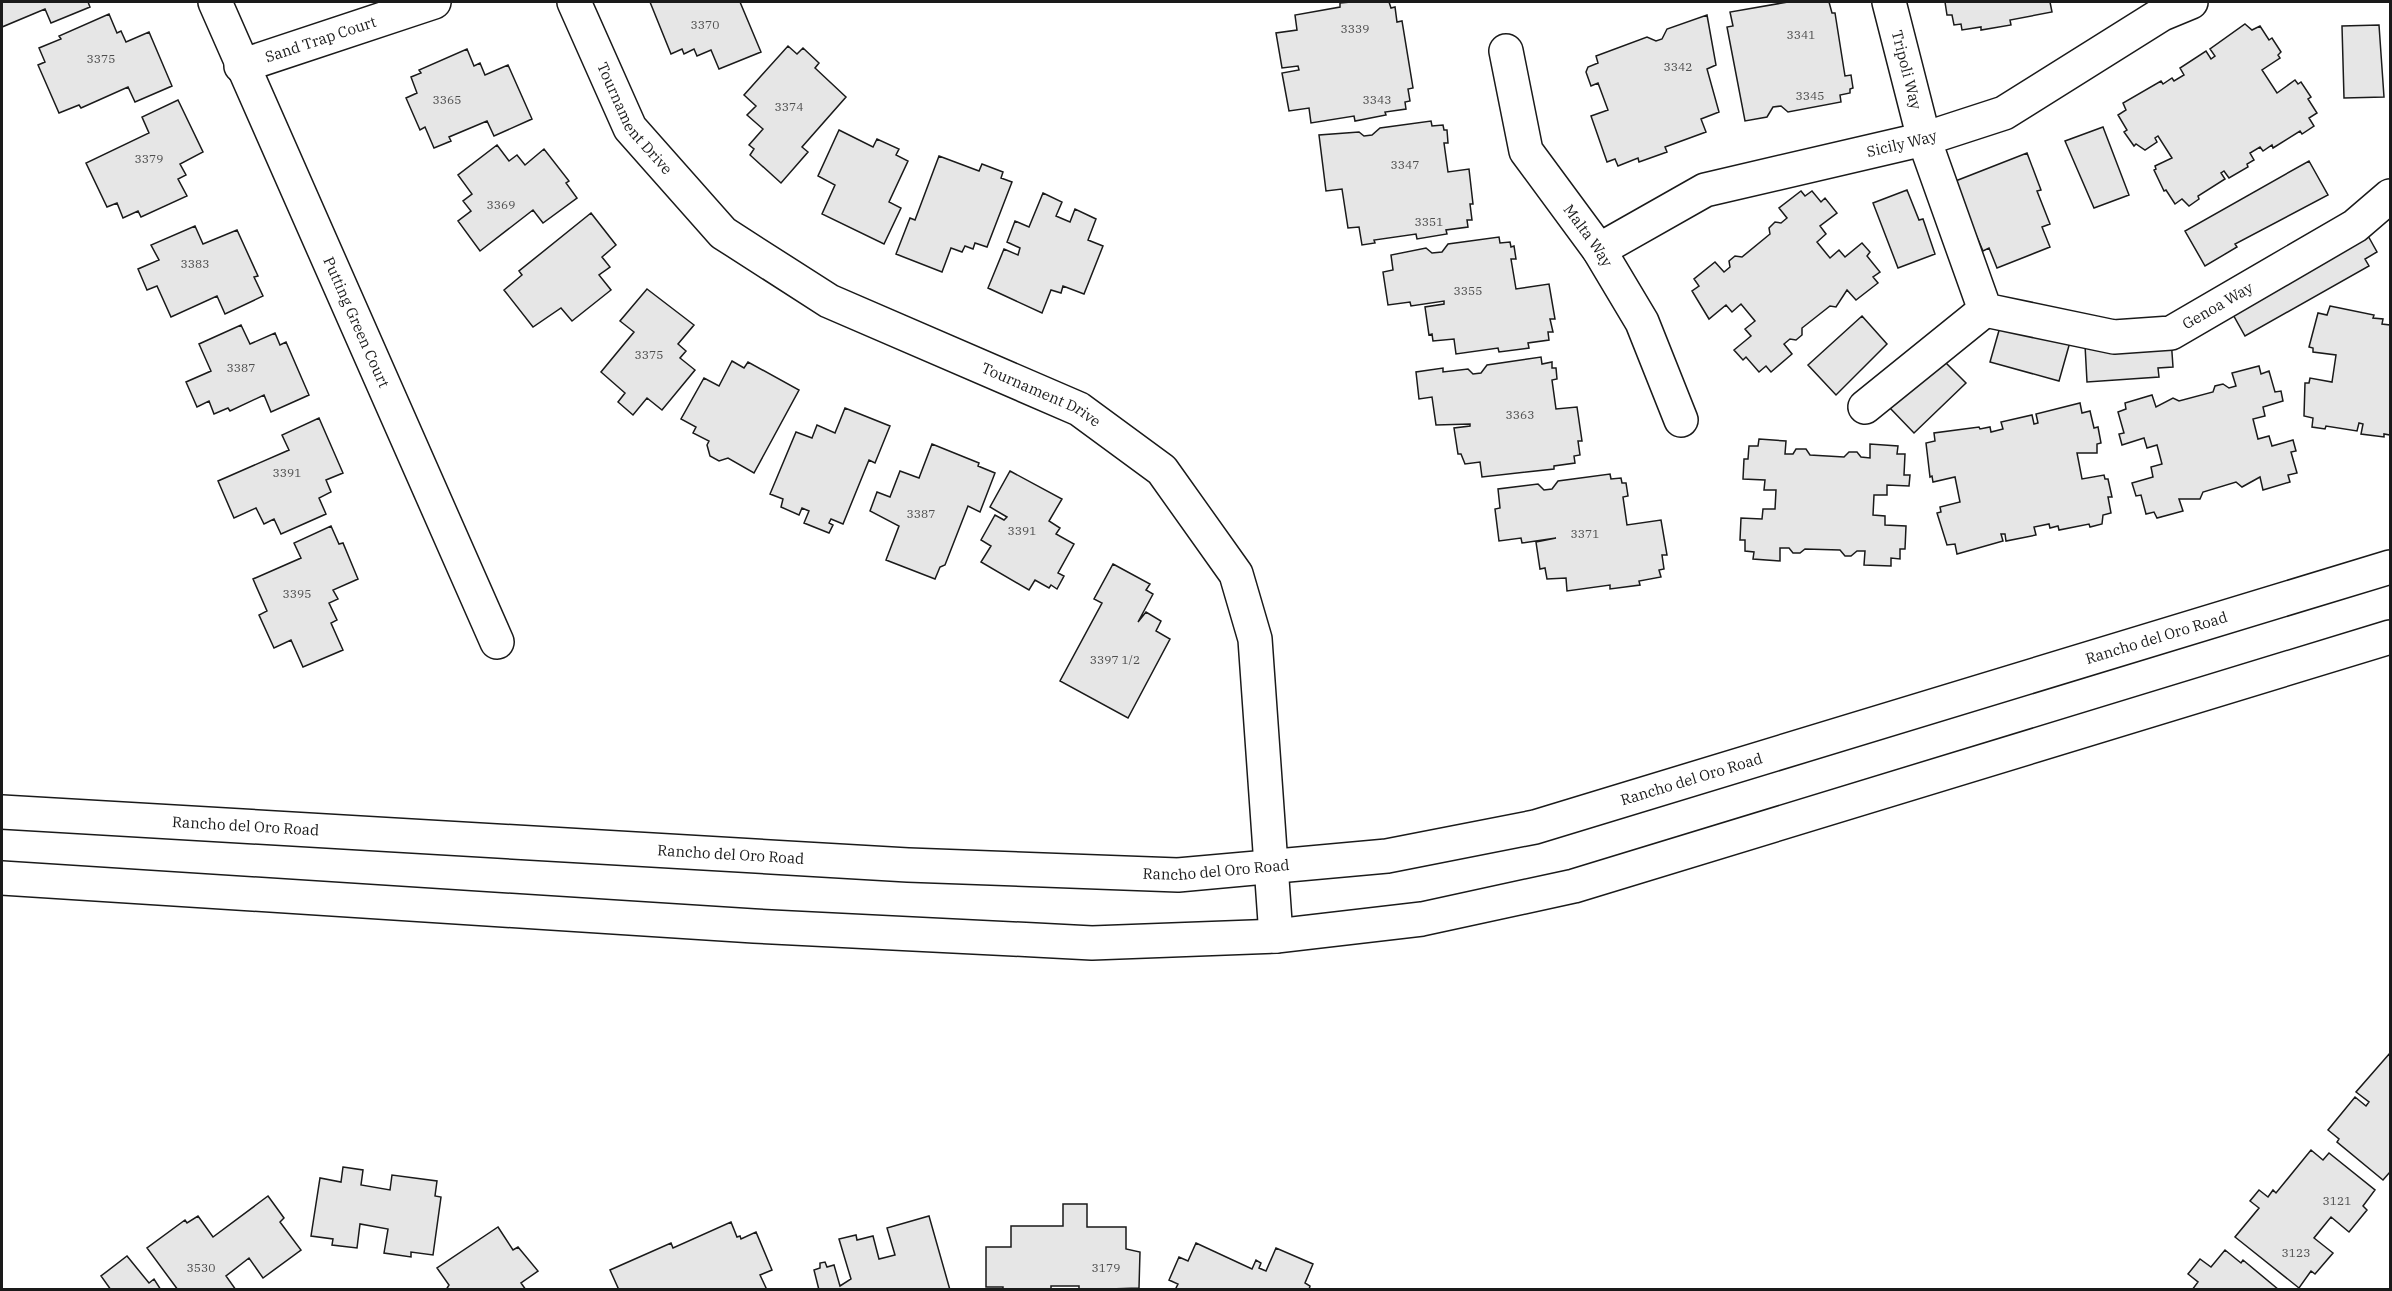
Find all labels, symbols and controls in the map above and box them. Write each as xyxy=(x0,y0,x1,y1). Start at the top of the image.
street label: Sand Trap Court xyxy=(263,12,379,66)
house number: 3370 xyxy=(691,17,719,32)
house number: 3339 xyxy=(1341,21,1369,36)
house number: 3341 xyxy=(1787,27,1815,42)
street label: Tripoli Way xyxy=(1888,28,1926,111)
house number: 3375 xyxy=(87,51,115,66)
street label: Tournament Drive xyxy=(593,59,677,178)
house number: 3342 xyxy=(1664,59,1692,74)
house number: 3345 xyxy=(1796,88,1824,103)
house number: 3365 xyxy=(433,92,461,107)
house number: 3343 xyxy=(1363,92,1391,107)
house number: 3374 xyxy=(775,99,803,114)
street label: Sicily Way xyxy=(1865,125,1939,161)
house number: 3379 xyxy=(135,151,163,166)
house number: 3347 xyxy=(1391,157,1419,172)
house number: 3369 xyxy=(487,197,515,212)
street label: Malta Way xyxy=(1560,200,1617,270)
house number: 3351 xyxy=(1415,214,1443,229)
street label: Putting Green Court xyxy=(319,254,394,391)
house number: 3383 xyxy=(181,256,209,271)
street label: Genoa Way xyxy=(2179,277,2256,333)
house number: 3355 xyxy=(1454,283,1482,298)
house number: 3375 xyxy=(635,347,663,362)
street label: Tournament Drive xyxy=(979,358,1105,431)
house number: 3387 xyxy=(227,360,255,375)
house number: 3363 xyxy=(1506,407,1534,422)
house number: 3391 xyxy=(273,465,301,480)
house number: 3387 xyxy=(907,506,935,521)
house number: 3391 xyxy=(1008,523,1036,538)
house number: 3371 xyxy=(1571,526,1599,541)
house number: 3395 xyxy=(283,586,311,601)
street label: Rancho del Oro Road xyxy=(2083,607,2230,668)
house number: 3397 1/2 xyxy=(1090,652,1140,667)
street label: Rancho del Oro Road xyxy=(1618,748,1765,809)
street label: Rancho del Oro Road xyxy=(172,812,320,840)
street label: Rancho del Oro Road xyxy=(657,840,805,868)
street label: Rancho del Oro Road xyxy=(1142,855,1290,884)
house number: 3121 xyxy=(2323,1193,2351,1208)
house number: 3123 xyxy=(2282,1245,2310,1260)
house number: 3530 xyxy=(187,1260,215,1275)
house number: 3179 xyxy=(1092,1260,1120,1275)

